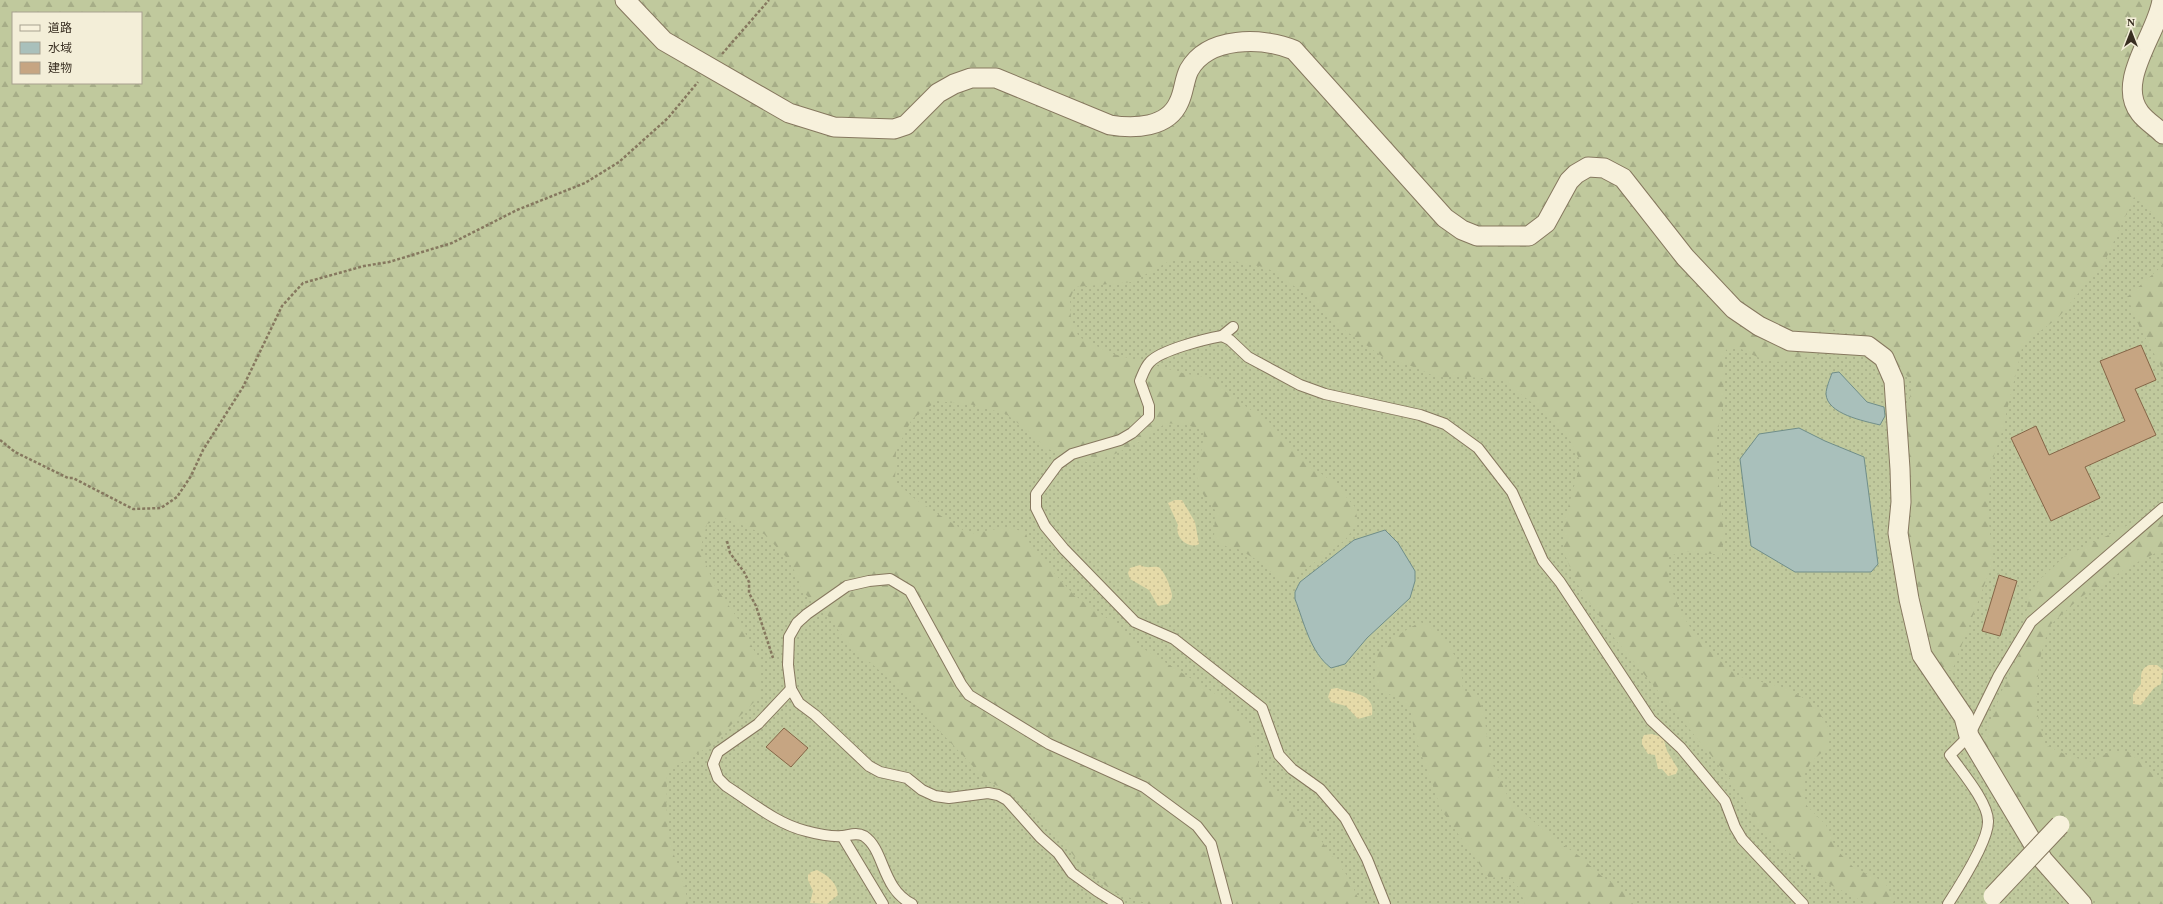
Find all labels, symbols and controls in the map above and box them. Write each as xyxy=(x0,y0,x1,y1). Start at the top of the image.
legend xyxy=(12,12,142,84)
north arrow xyxy=(2111,12,2151,52)
text: N xyxy=(2127,16,2135,28)
text: 道路 xyxy=(48,21,72,35)
text: 水域 xyxy=(48,41,72,55)
text: 建物 xyxy=(48,61,72,75)

